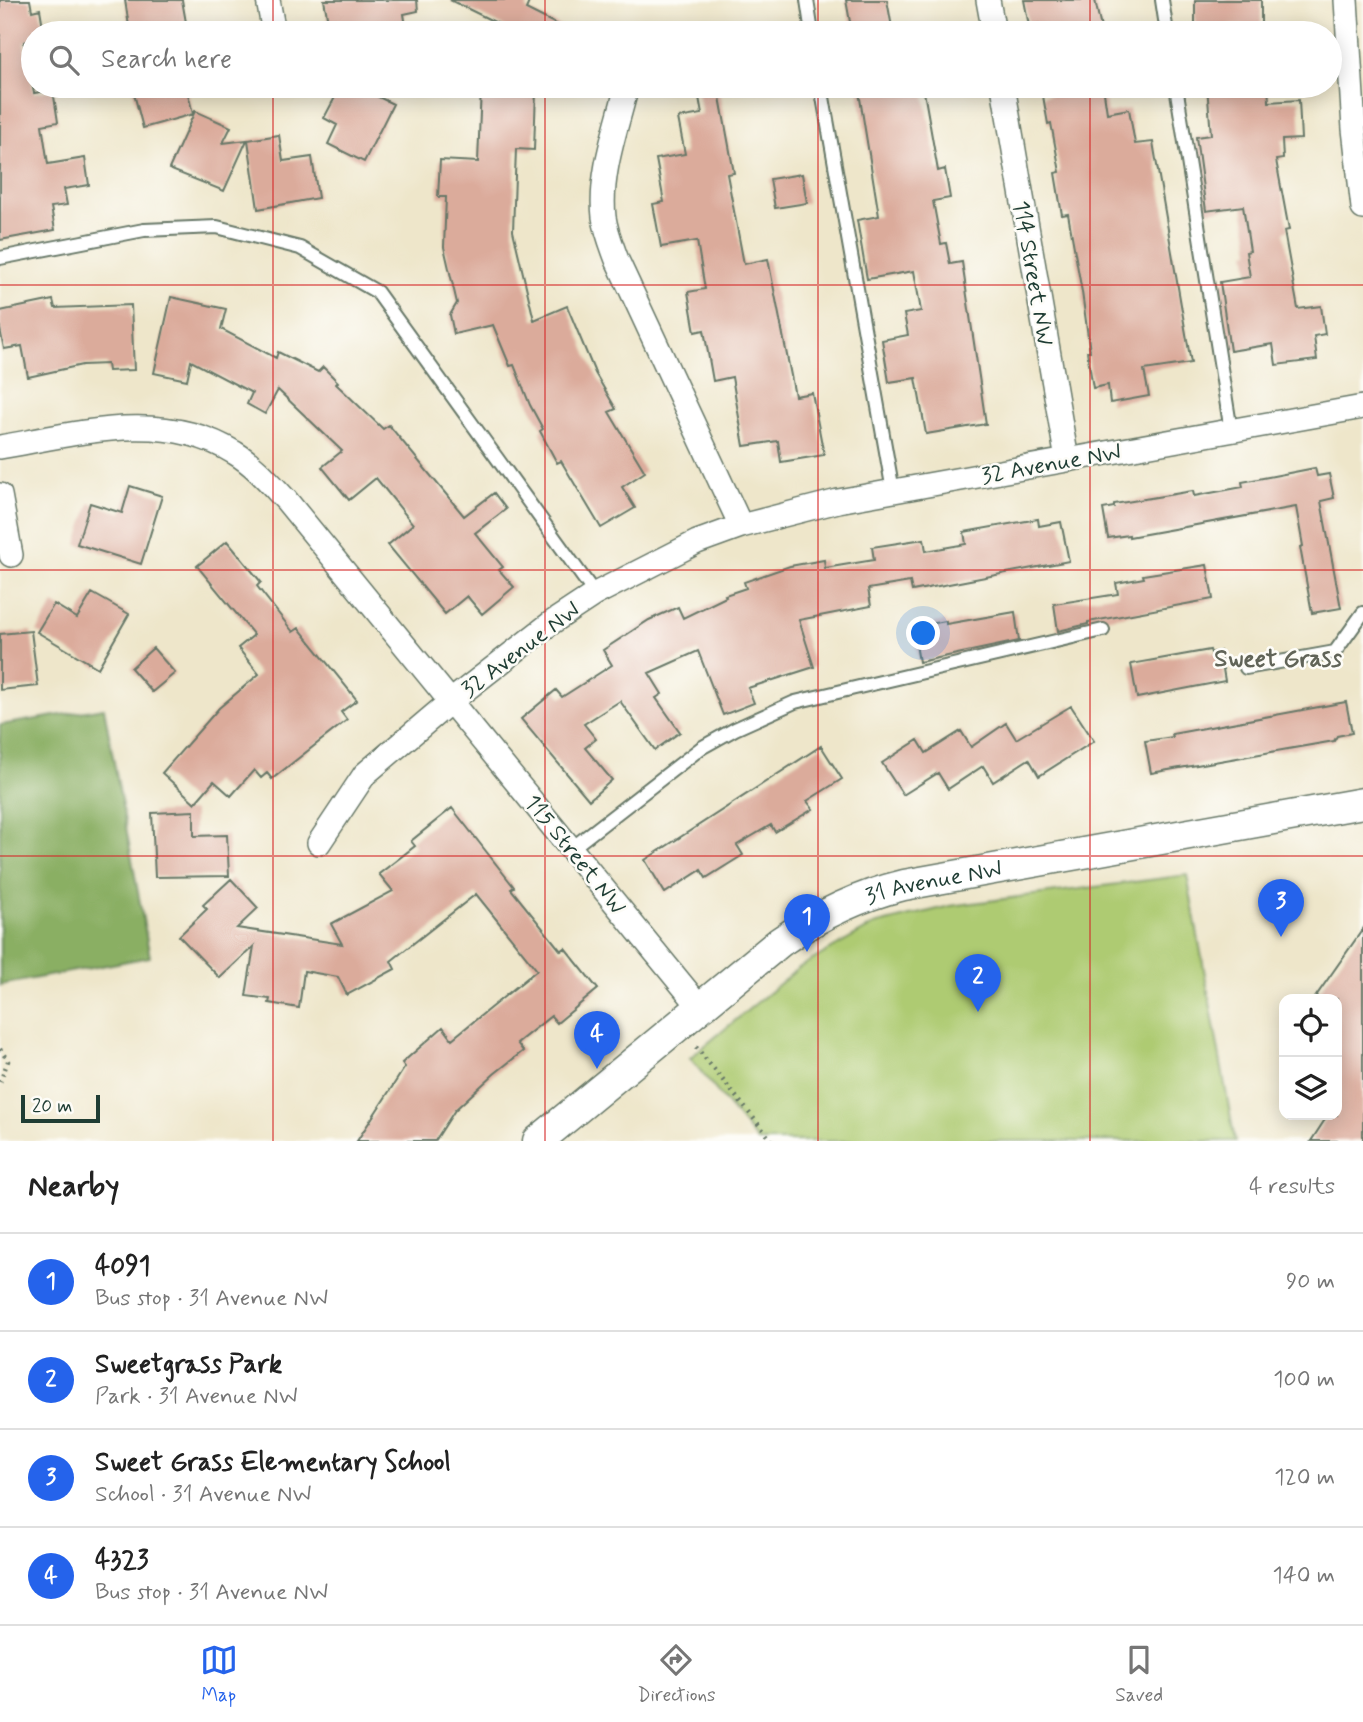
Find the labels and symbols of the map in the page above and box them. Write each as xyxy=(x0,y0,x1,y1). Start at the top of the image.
street label: 114 Street NW xyxy=(1004,198,1060,348)
street label: 32 Avenue NW xyxy=(979,438,1124,492)
street label: 32 Avenue NW xyxy=(456,596,587,705)
your location xyxy=(906,616,940,650)
district label: Sweet Grass xyxy=(1214,644,1342,675)
street label: 115 Street NW xyxy=(517,789,632,922)
street label: 31 Avenue NW xyxy=(861,855,1005,913)
pin: 3 xyxy=(1258,879,1304,937)
pin: 1 xyxy=(784,894,830,952)
pin: 2 xyxy=(955,954,1001,1012)
pin: 4 xyxy=(574,1011,620,1069)
scale bar xyxy=(21,1092,100,1124)

